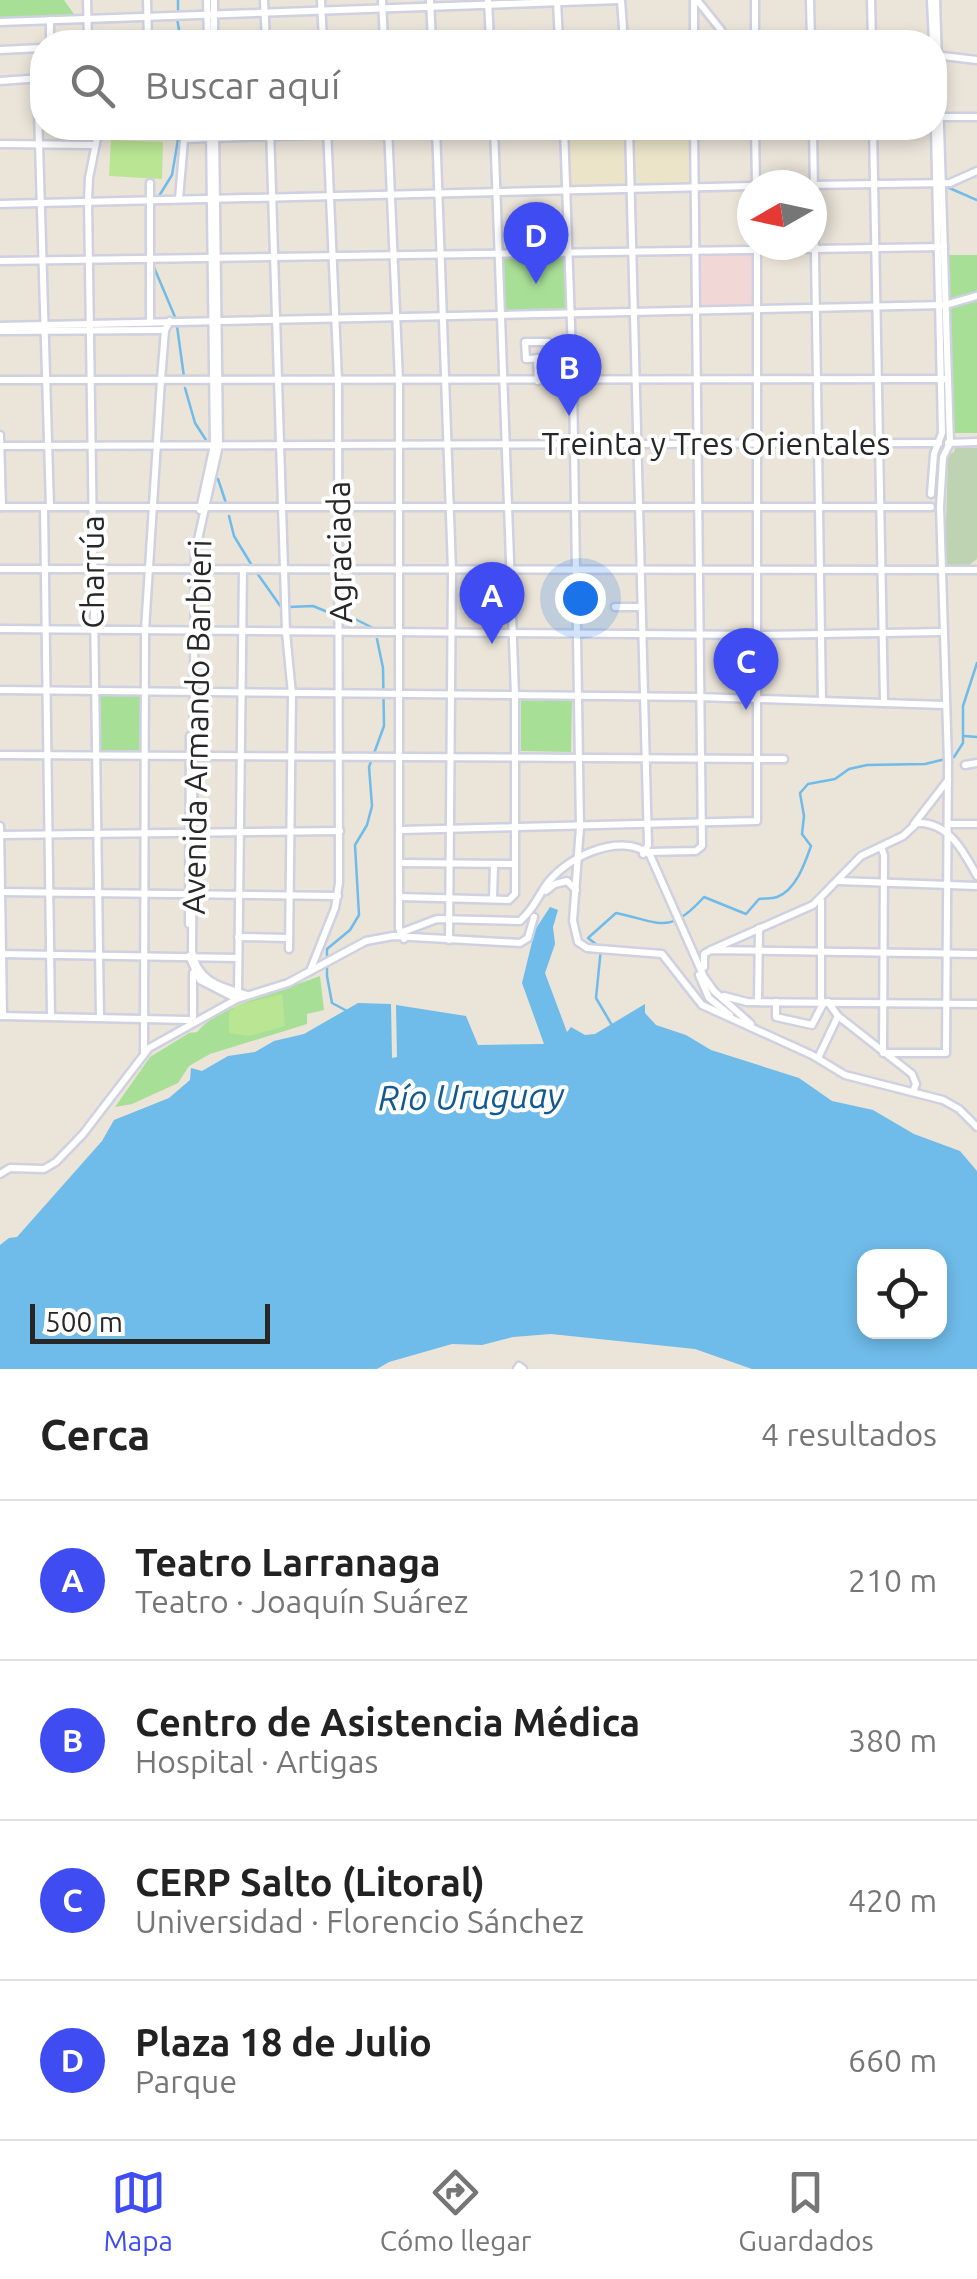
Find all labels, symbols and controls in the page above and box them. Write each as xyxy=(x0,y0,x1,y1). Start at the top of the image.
search box xyxy=(30,30,947,140)
icon: search xyxy=(65,58,120,113)
text: Buscar aquí xyxy=(145,64,340,106)
north arrow xyxy=(737,170,827,260)
pin: D xyxy=(504,202,568,284)
pin: B xyxy=(536,334,602,416)
street label: Treinta y Tres Orientales xyxy=(542,425,890,461)
street label: Agraciada xyxy=(320,481,358,623)
street label: Charrúa xyxy=(74,515,110,629)
street label: Avenida Armando Barbieri xyxy=(175,539,217,915)
pin: A xyxy=(460,562,524,644)
your location xyxy=(555,573,606,624)
pin: C xyxy=(714,628,778,710)
water label: Río Uruguay xyxy=(378,1074,566,1118)
map controls xyxy=(857,1249,947,1339)
button: locate xyxy=(857,1249,947,1339)
scale bar xyxy=(30,1299,270,1344)
text: 500 m xyxy=(45,1306,123,1337)
text: Cerca xyxy=(40,1411,150,1458)
text: 4 resultados xyxy=(761,1416,937,1452)
text: Teatro Larranaga xyxy=(135,1541,441,1583)
text: A xyxy=(61,1562,84,1598)
text: 210 m xyxy=(848,1562,937,1598)
text: Teatro · Joaquín Suárez xyxy=(135,1583,469,1619)
text: Centro de Asistencia Médica xyxy=(135,1701,640,1743)
text: B xyxy=(62,1722,83,1758)
text: 380 m xyxy=(848,1722,937,1758)
text: Hospital · Artigas xyxy=(135,1743,378,1779)
text: CERP Salto (Litoral) xyxy=(135,1861,485,1903)
text: C xyxy=(62,1882,83,1918)
text: 420 m xyxy=(848,1882,937,1918)
text: Universidad · Florencio Sánchez xyxy=(135,1903,584,1939)
text: Plaza 18 de Julio xyxy=(135,2021,432,2063)
text: D xyxy=(61,2042,84,2078)
text: 660 m xyxy=(848,2042,937,2078)
text: Parque xyxy=(135,2063,237,2099)
tab: Mapa xyxy=(103,2165,173,2256)
tab: Cómo llegar xyxy=(380,2165,531,2256)
tab: Guardados xyxy=(738,2165,874,2256)

